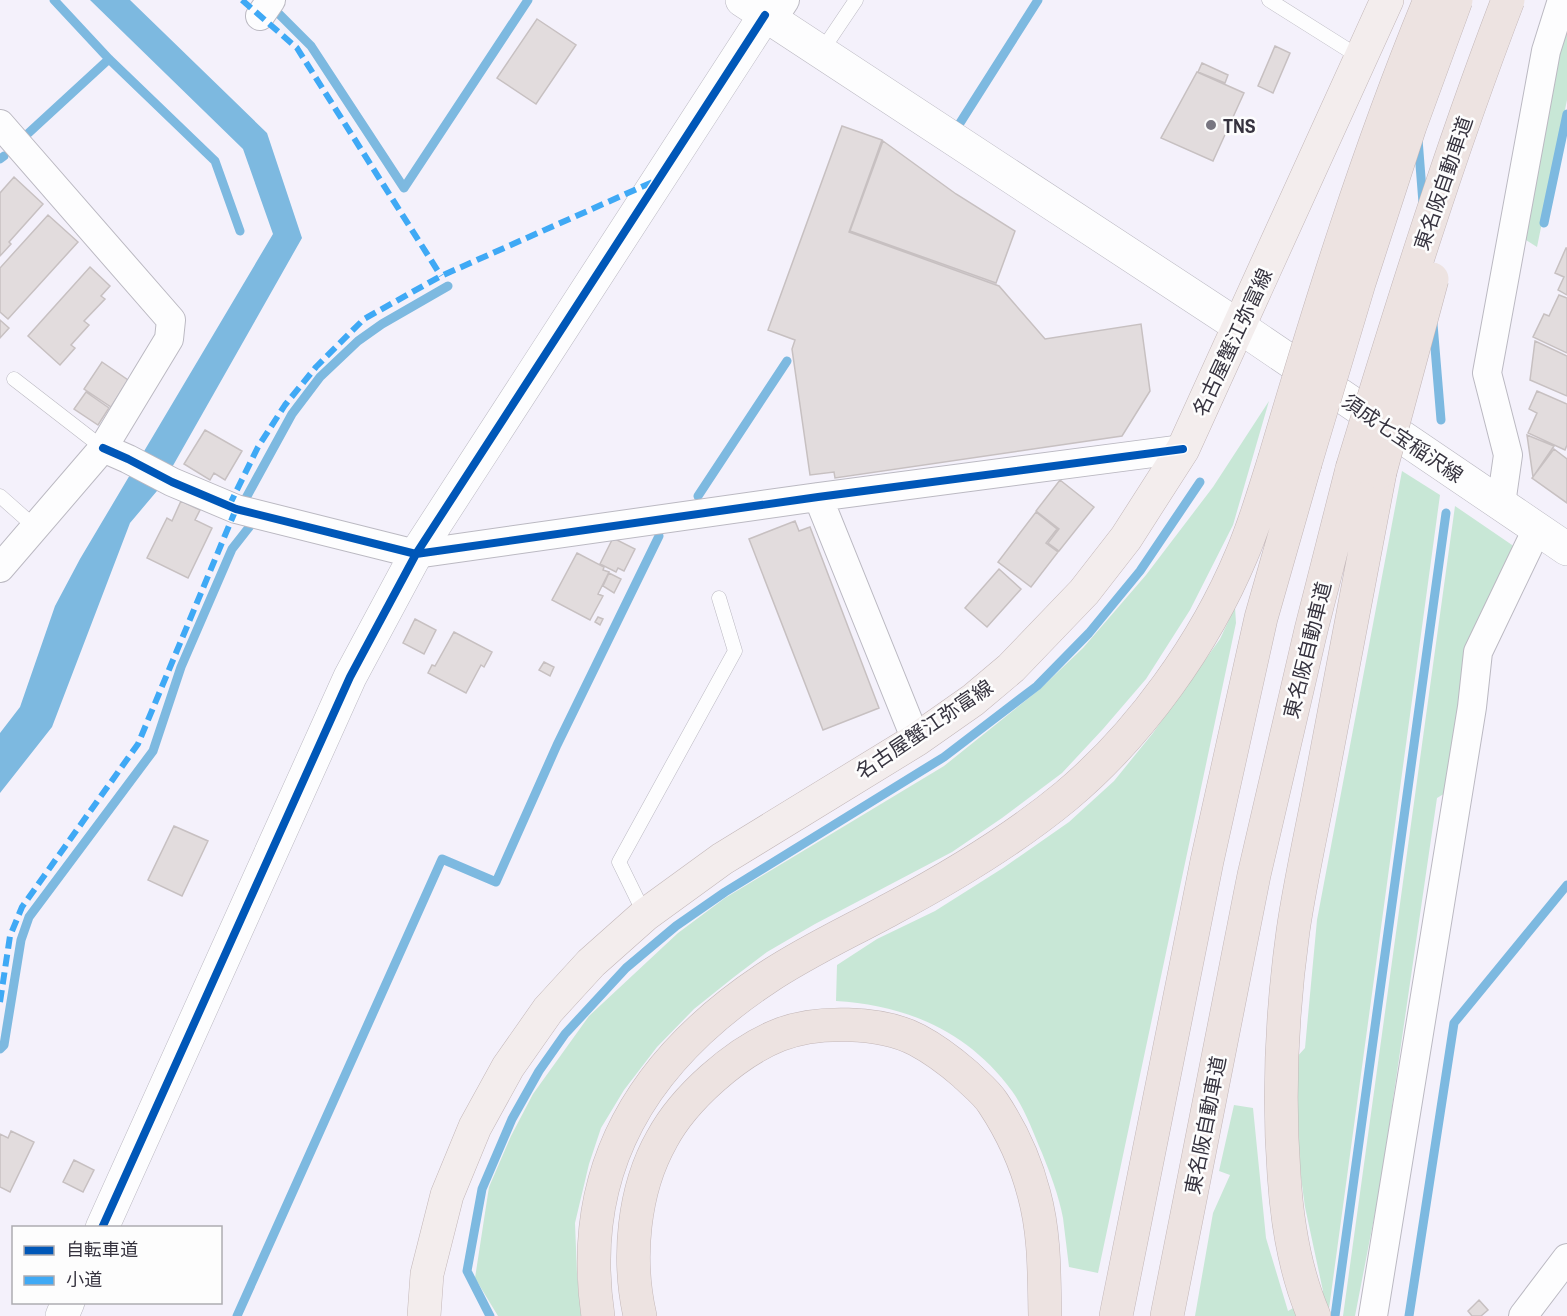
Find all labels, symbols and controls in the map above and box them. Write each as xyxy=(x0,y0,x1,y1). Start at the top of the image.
place label: TNS xyxy=(1223,112,1256,139)
street label: 東名阪自動車道 xyxy=(1407,112,1479,254)
marker: TNS xyxy=(1204,118,1218,132)
street label: 名古屋蟹江弥富線 xyxy=(1186,264,1278,420)
street label: 須成七宝稲沢線 xyxy=(1337,388,1469,488)
street label: 東名阪自動車道 xyxy=(1277,579,1337,721)
street label: 名古屋蟹江弥富線 xyxy=(850,673,998,785)
street label: 東名阪自動車道 xyxy=(1178,1054,1232,1196)
legend xyxy=(12,1226,222,1304)
text: 自転車道 xyxy=(66,1237,138,1262)
text: 小道 xyxy=(66,1267,102,1292)

